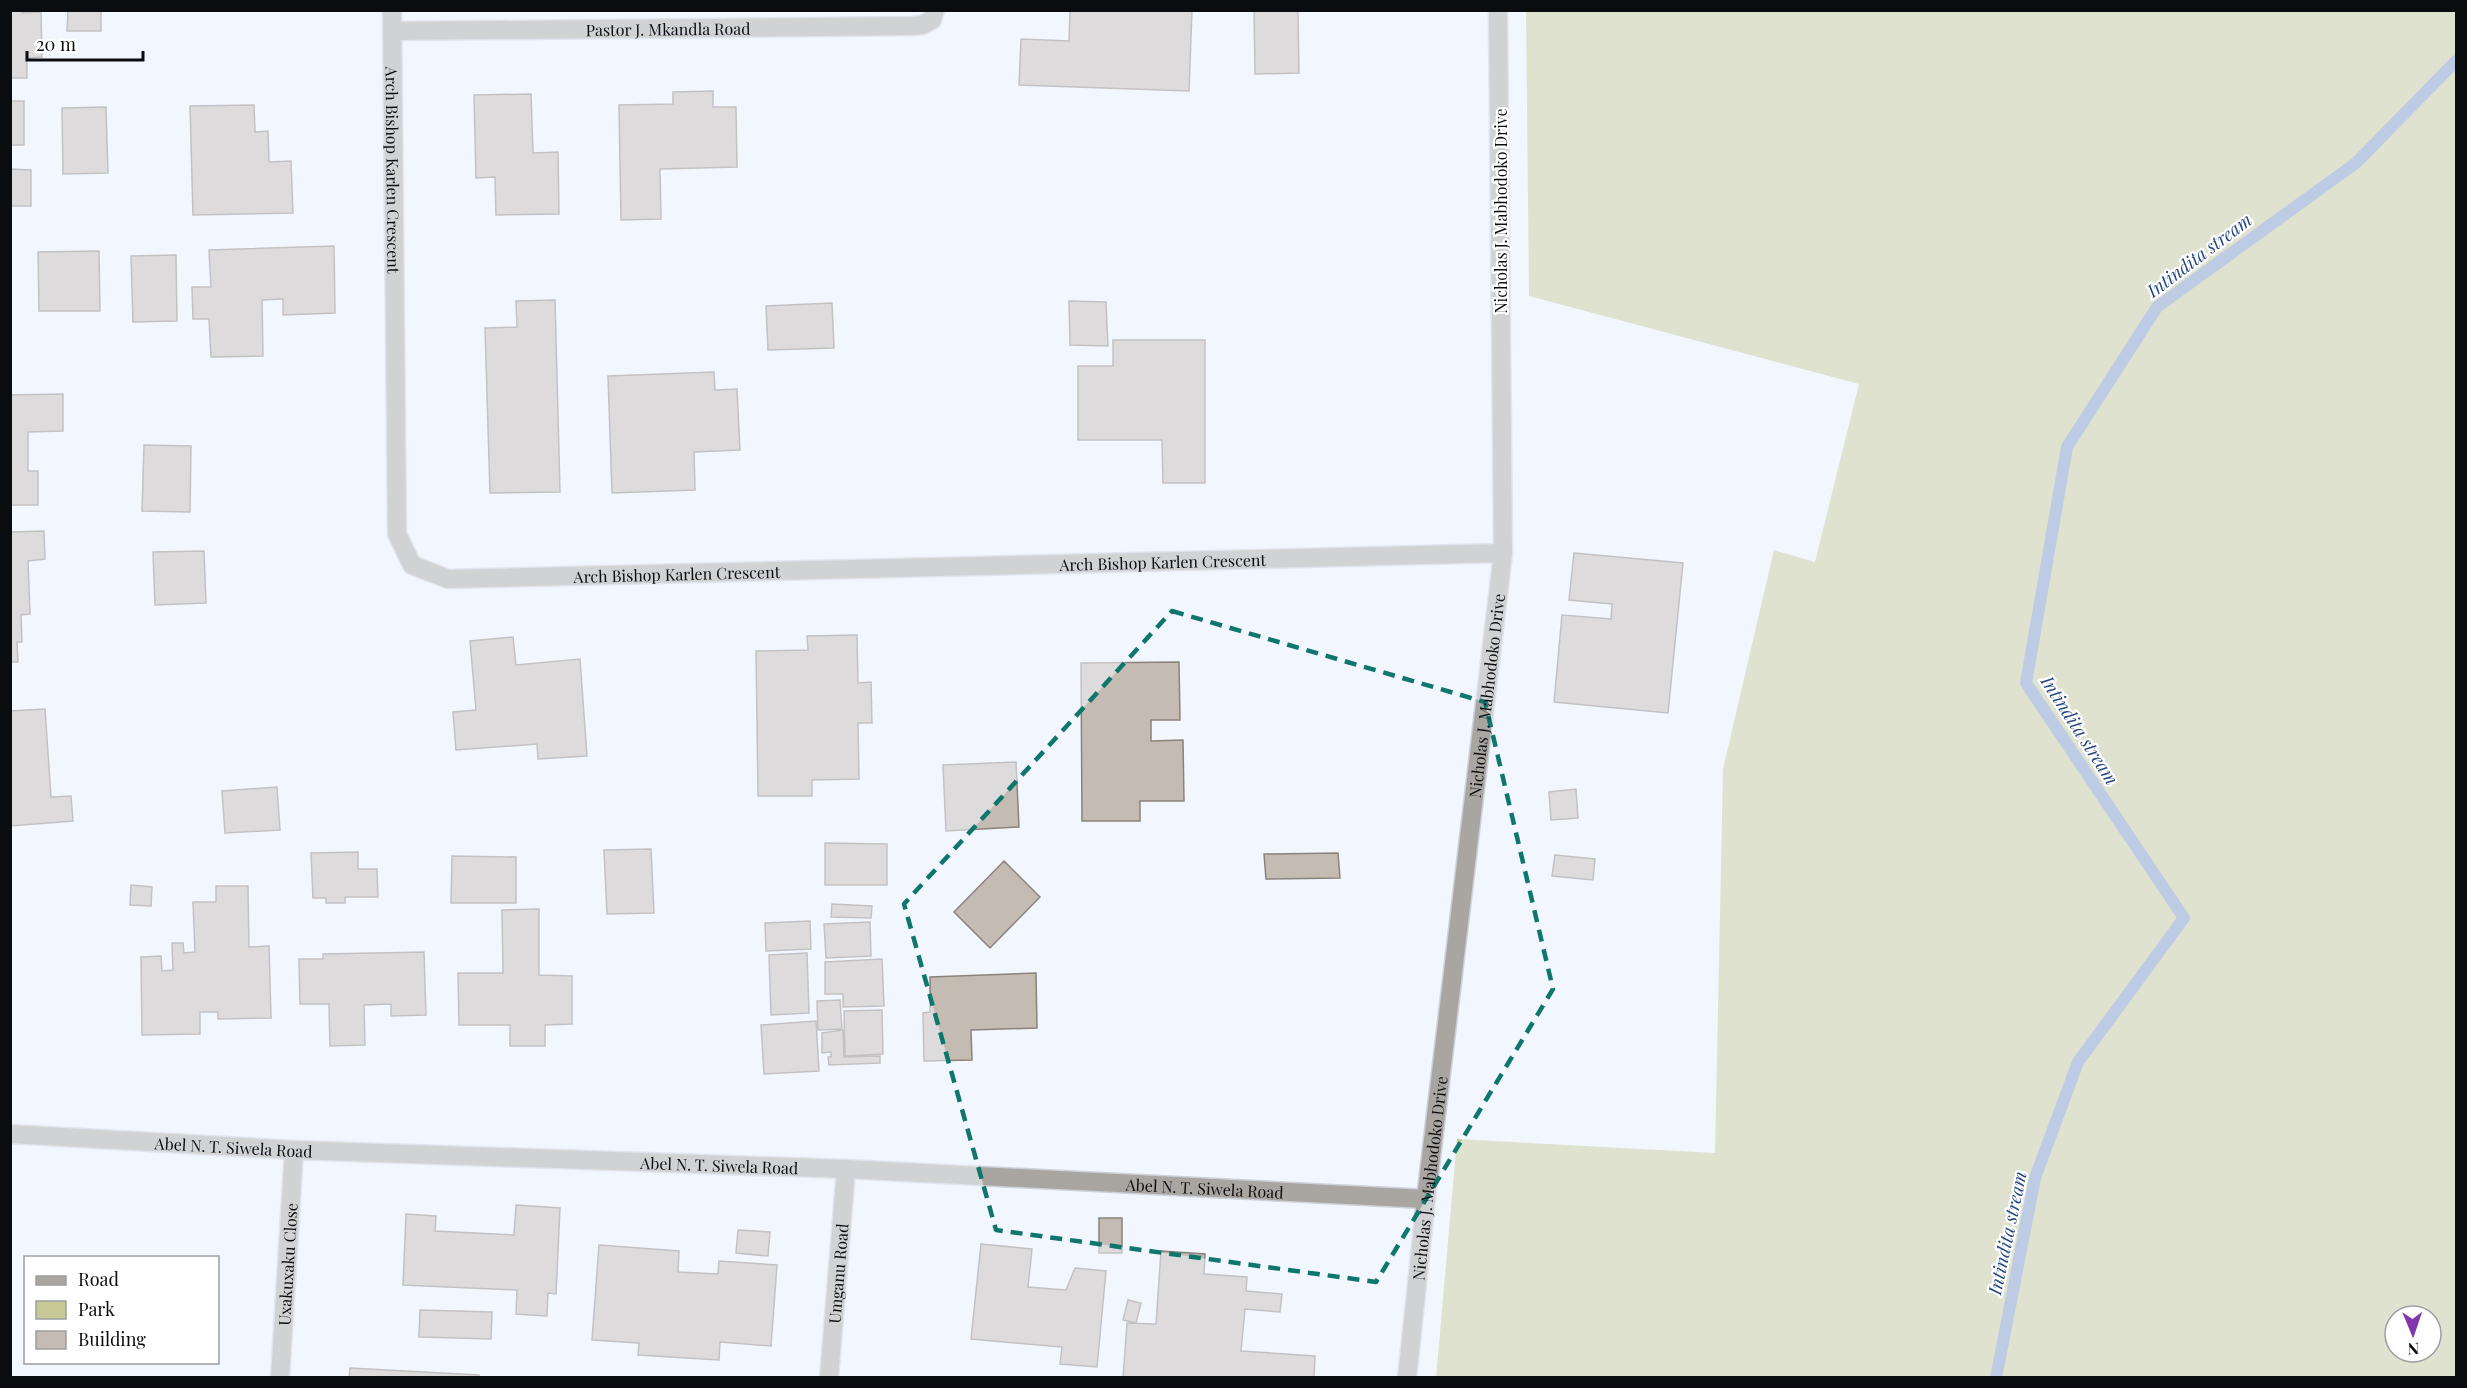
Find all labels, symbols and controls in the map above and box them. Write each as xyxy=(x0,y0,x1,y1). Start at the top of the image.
street label: Pastor J. Mkandla Road xyxy=(585,17,750,40)
scale bar xyxy=(27,24,142,62)
text: 20 m xyxy=(36,32,76,56)
street label: Arch Bishop Karlen Crescent xyxy=(382,65,405,274)
street label: Nicholas J. Mabhodoko Drive xyxy=(1490,108,1511,314)
water label: Intindita stream xyxy=(2141,208,2256,303)
street label: Arch Bishop Karlen Crescent xyxy=(1058,548,1267,574)
street label: Arch Bishop Karlen Crescent xyxy=(572,560,781,586)
street label: Nicholas J. Mabhodoko Drive xyxy=(1463,592,1509,799)
water label: Intindita stream xyxy=(2035,670,2124,789)
street label: Nicholas J. Mabhodoko Drive xyxy=(1407,1075,1451,1281)
street label: Abel N. T. Siwela Road xyxy=(153,1132,313,1161)
street label: Abel N. T. Siwela Road xyxy=(639,1151,799,1178)
water label: Intindita stream xyxy=(1982,1169,2032,1298)
street label: Abel N. T. Siwela Road xyxy=(1124,1173,1284,1202)
street label: Uxakuxaku Close xyxy=(273,1202,301,1326)
street label: Umganu Road xyxy=(823,1223,852,1324)
legend xyxy=(24,1256,219,1364)
text: Road xyxy=(78,1267,119,1291)
text: Park xyxy=(78,1297,115,1321)
north arrow xyxy=(2383,1304,2443,1364)
text: Building xyxy=(78,1327,146,1351)
text: N xyxy=(2407,1339,2420,1360)

